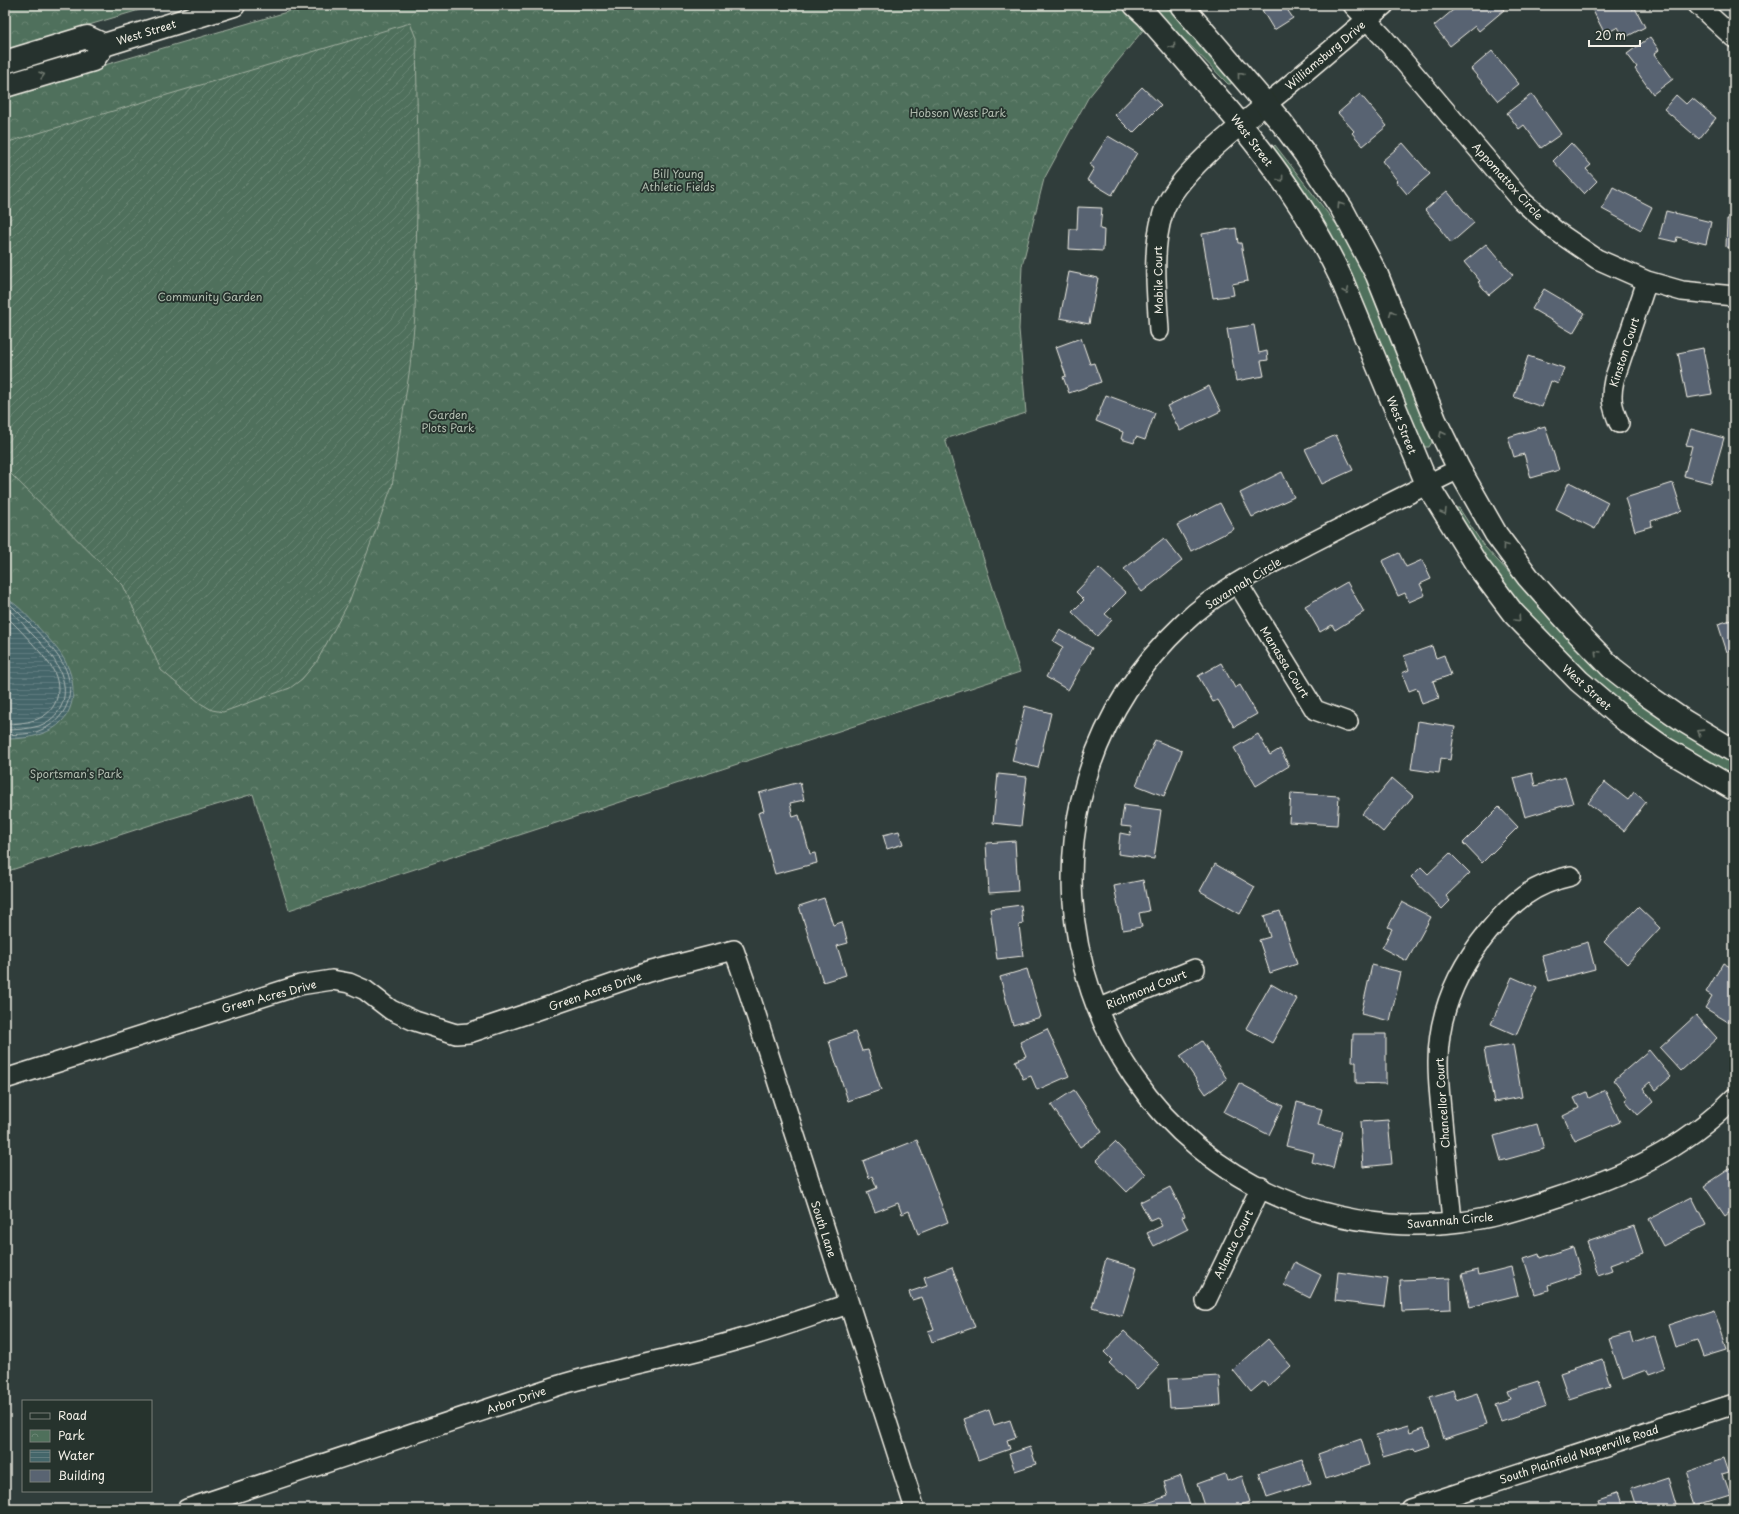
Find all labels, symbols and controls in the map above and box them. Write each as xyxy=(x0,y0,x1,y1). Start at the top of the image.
street label: West Street xyxy=(114,15,178,49)
street label: Williamsburg Drive xyxy=(1281,16,1369,94)
scale bar xyxy=(1589,22,1640,48)
text: 20 m xyxy=(1595,26,1626,44)
one-way arrow xyxy=(1168,41,1175,48)
one-way arrow xyxy=(39,71,46,80)
one-way arrow xyxy=(1237,72,1244,79)
park label: Hobson West Park xyxy=(910,104,1007,121)
street label: West Street xyxy=(1227,110,1278,170)
street label: Appomattox Circle xyxy=(1469,139,1547,223)
park label: Bill Young Athletic Fields xyxy=(641,165,715,195)
one-way arrow xyxy=(1276,175,1283,182)
one-way arrow xyxy=(1337,202,1344,209)
street label: Mobile Court xyxy=(1149,245,1167,314)
park label: Community Garden xyxy=(158,288,262,305)
one-way arrow xyxy=(1342,288,1350,295)
one-way arrow xyxy=(1389,310,1397,317)
street label: Kinston Court xyxy=(1605,314,1643,389)
street label: West Street xyxy=(1383,393,1422,457)
park label: Garden Plots Park xyxy=(421,406,475,436)
one-way arrow xyxy=(1439,430,1447,438)
one-way arrow xyxy=(1439,508,1446,515)
one-way arrow xyxy=(1503,543,1510,550)
street label: Savannah Circle xyxy=(1202,553,1284,613)
one-way arrow xyxy=(1514,614,1521,622)
street label: Manassa Court xyxy=(1256,623,1314,701)
one-way arrow xyxy=(1595,650,1602,658)
street label: West Street xyxy=(1558,660,1616,714)
one-way arrow xyxy=(1697,729,1704,736)
park label: Sportsman's Park xyxy=(30,765,123,782)
street label: Richmond Court xyxy=(1103,965,1189,1013)
street label: Green Acres Drive xyxy=(546,967,644,1015)
street label: Green Acres Drive xyxy=(220,975,318,1017)
street label: Chancellor Court xyxy=(1430,1057,1454,1149)
street label: South Lane xyxy=(807,1198,841,1260)
street label: Atlanta Court xyxy=(1209,1206,1257,1281)
street label: Savannah Circle xyxy=(1406,1208,1494,1232)
street label: Arbor Drive xyxy=(484,1382,548,1418)
legend xyxy=(22,1400,152,1492)
text: Road xyxy=(58,1406,87,1424)
street label: South Plainfield Naperville Road xyxy=(1497,1420,1661,1488)
text: Park xyxy=(58,1426,85,1444)
text: Water xyxy=(58,1446,95,1464)
text: Building xyxy=(58,1466,105,1484)

